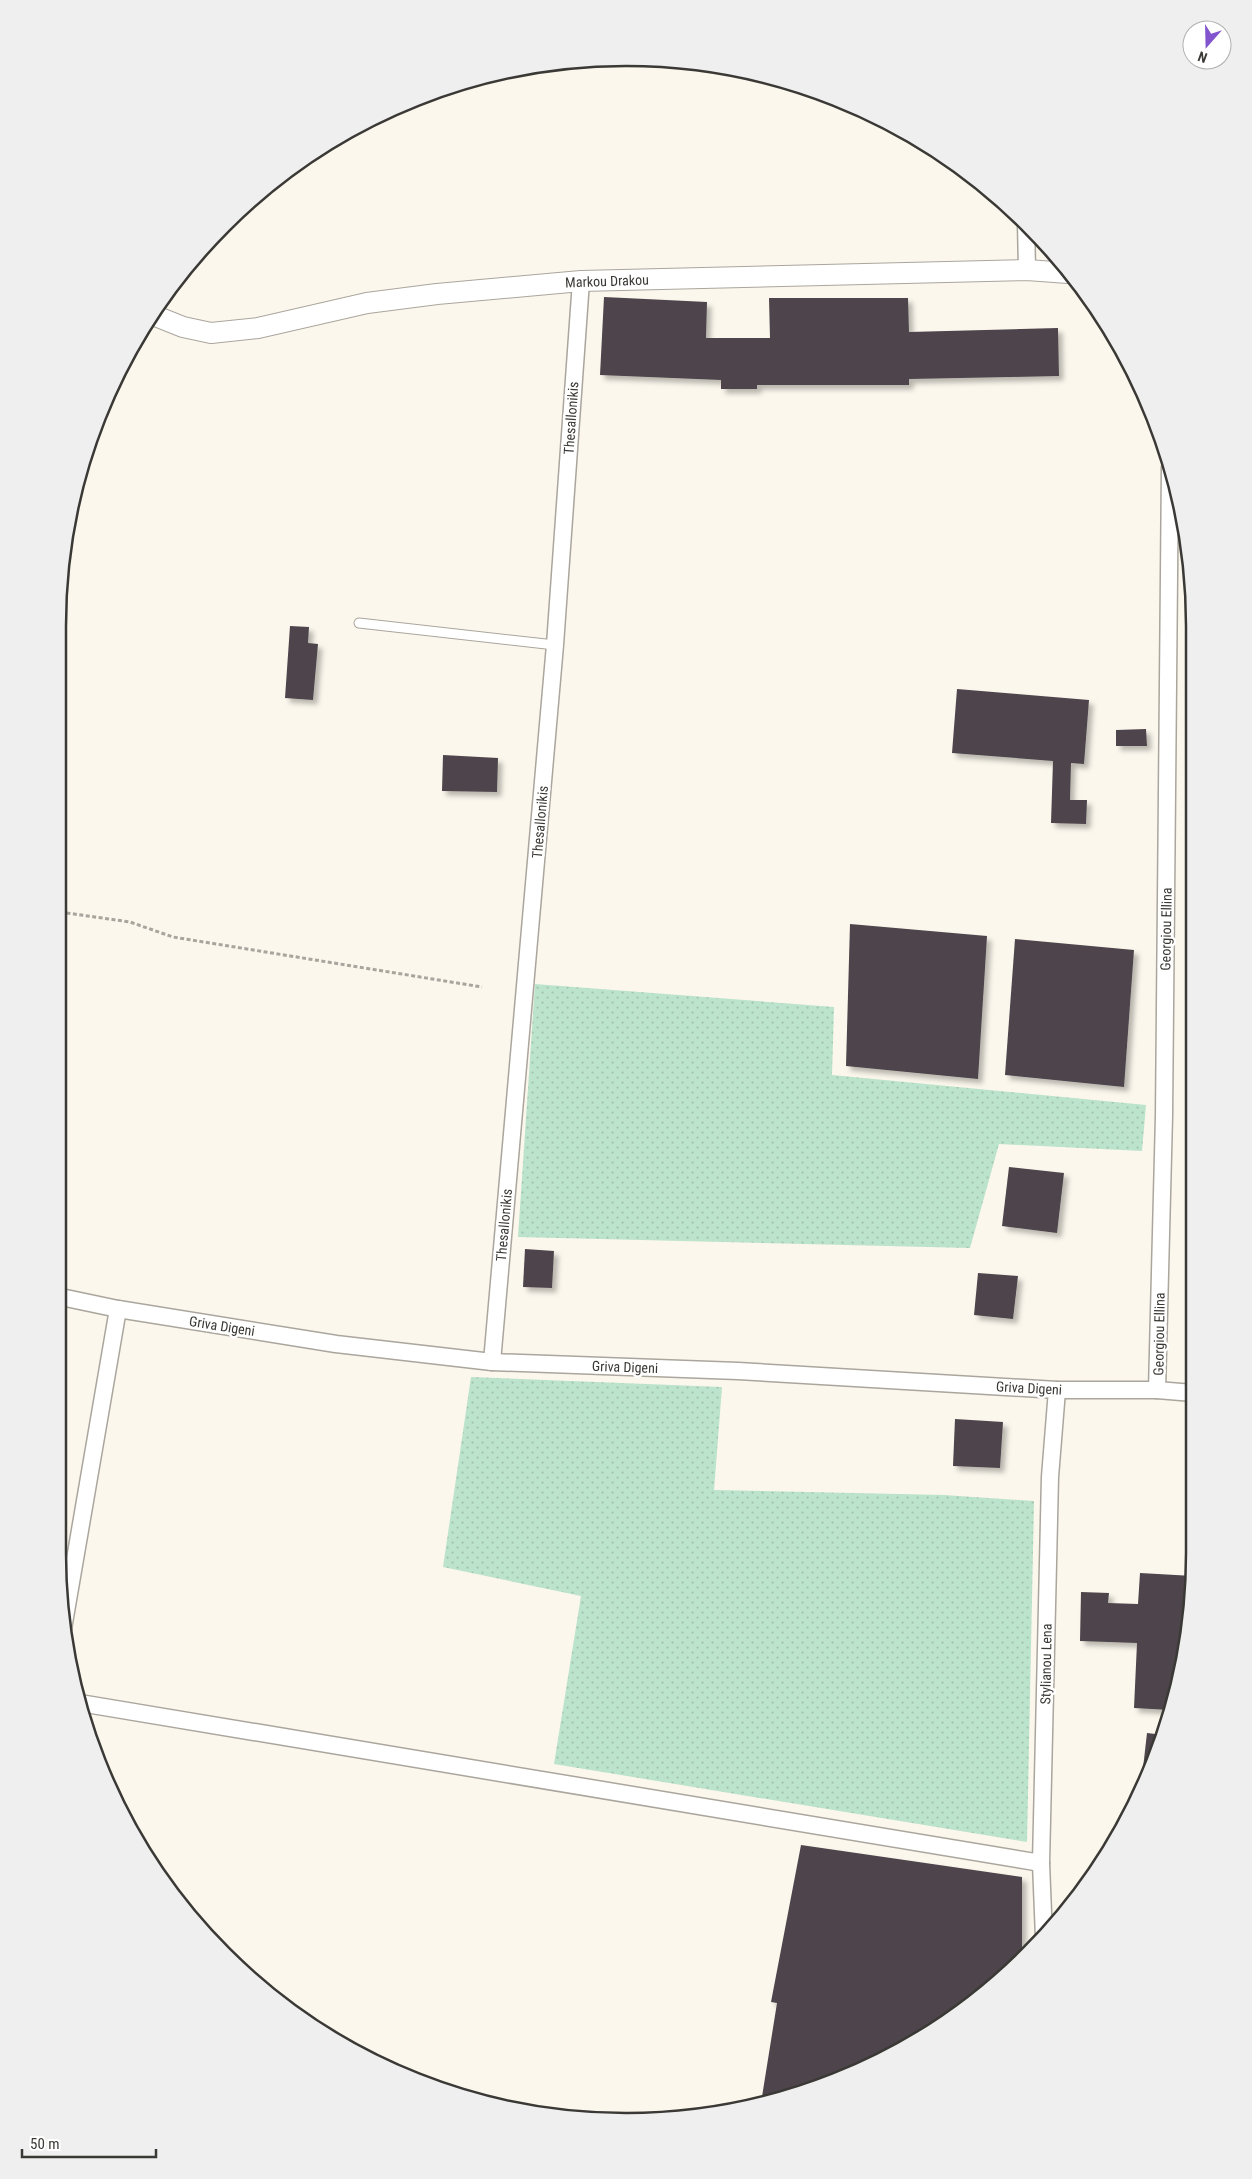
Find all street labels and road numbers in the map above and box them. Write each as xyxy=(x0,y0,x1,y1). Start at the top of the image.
street label: Markou Drakou xyxy=(565,272,649,290)
street label: Thesallonikis xyxy=(560,381,582,455)
street label: Thesallonikis xyxy=(529,785,551,859)
street label: Georgiou Ellina xyxy=(1157,887,1175,971)
street label: Thesallonikis xyxy=(493,1188,515,1262)
street label: Georgiou Ellina xyxy=(1150,1292,1168,1376)
street label: Griva Digeni xyxy=(188,1313,256,1339)
street label: Griva Digeni xyxy=(592,1358,658,1376)
street label: Griva Digeni xyxy=(996,1378,1062,1398)
street label: Stylianou Lena xyxy=(1037,1623,1055,1705)

